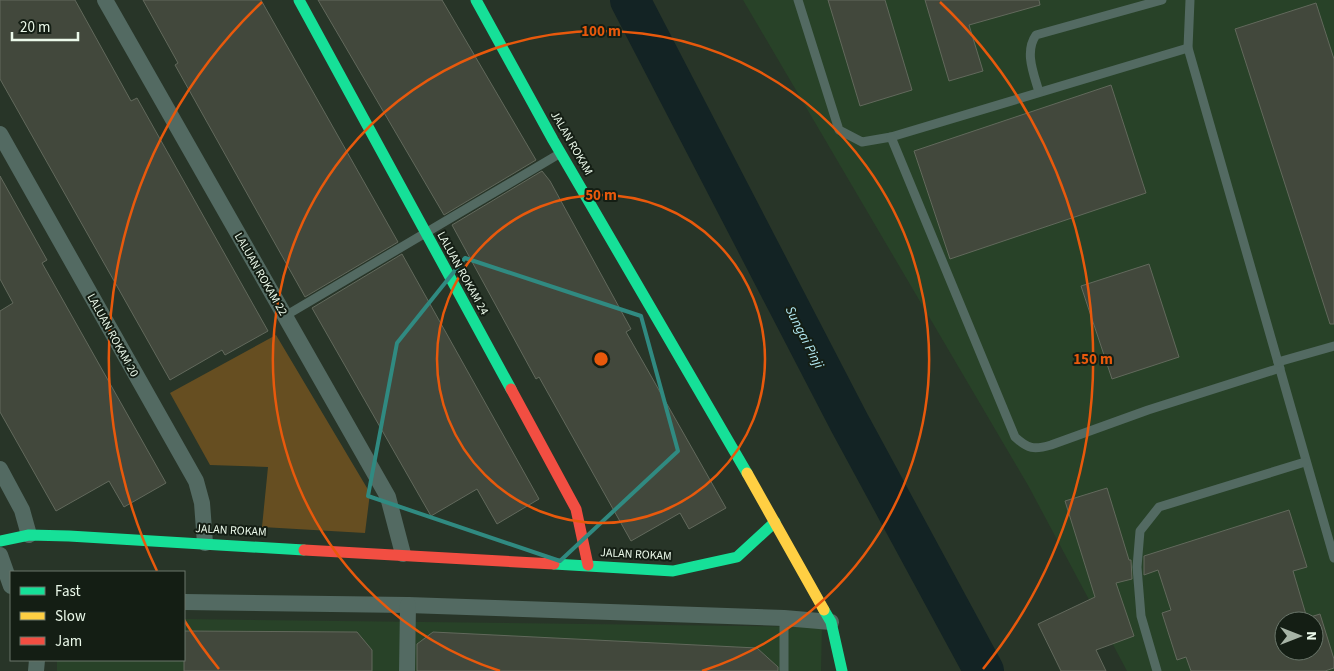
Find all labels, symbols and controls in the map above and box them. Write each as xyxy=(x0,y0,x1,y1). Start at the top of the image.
scale bar xyxy=(12,10,79,42)
text: 20 m xyxy=(20,17,50,38)
text: 100 m xyxy=(581,21,621,42)
street label: JALAN ROKAM xyxy=(546,108,597,179)
text: 50 m xyxy=(585,185,617,206)
street label: LALUAN ROKAM 24 xyxy=(433,228,493,318)
street label: LALUAN ROKAM 22 xyxy=(230,230,291,319)
street label: LALUAN ROKAM 20 xyxy=(83,290,143,380)
water label: Sungai Pinji xyxy=(780,303,829,373)
text: 150 m xyxy=(1073,349,1113,370)
centre of rings xyxy=(592,350,610,368)
street label: JALAN ROKAM xyxy=(195,520,267,541)
street label: JALAN ROKAM xyxy=(600,544,672,565)
legend xyxy=(10,571,185,661)
text: Fast xyxy=(55,581,81,602)
text: Slow xyxy=(55,606,86,627)
north arrow xyxy=(1274,611,1324,661)
text: Jam xyxy=(55,631,82,652)
text: N xyxy=(1301,631,1321,641)

